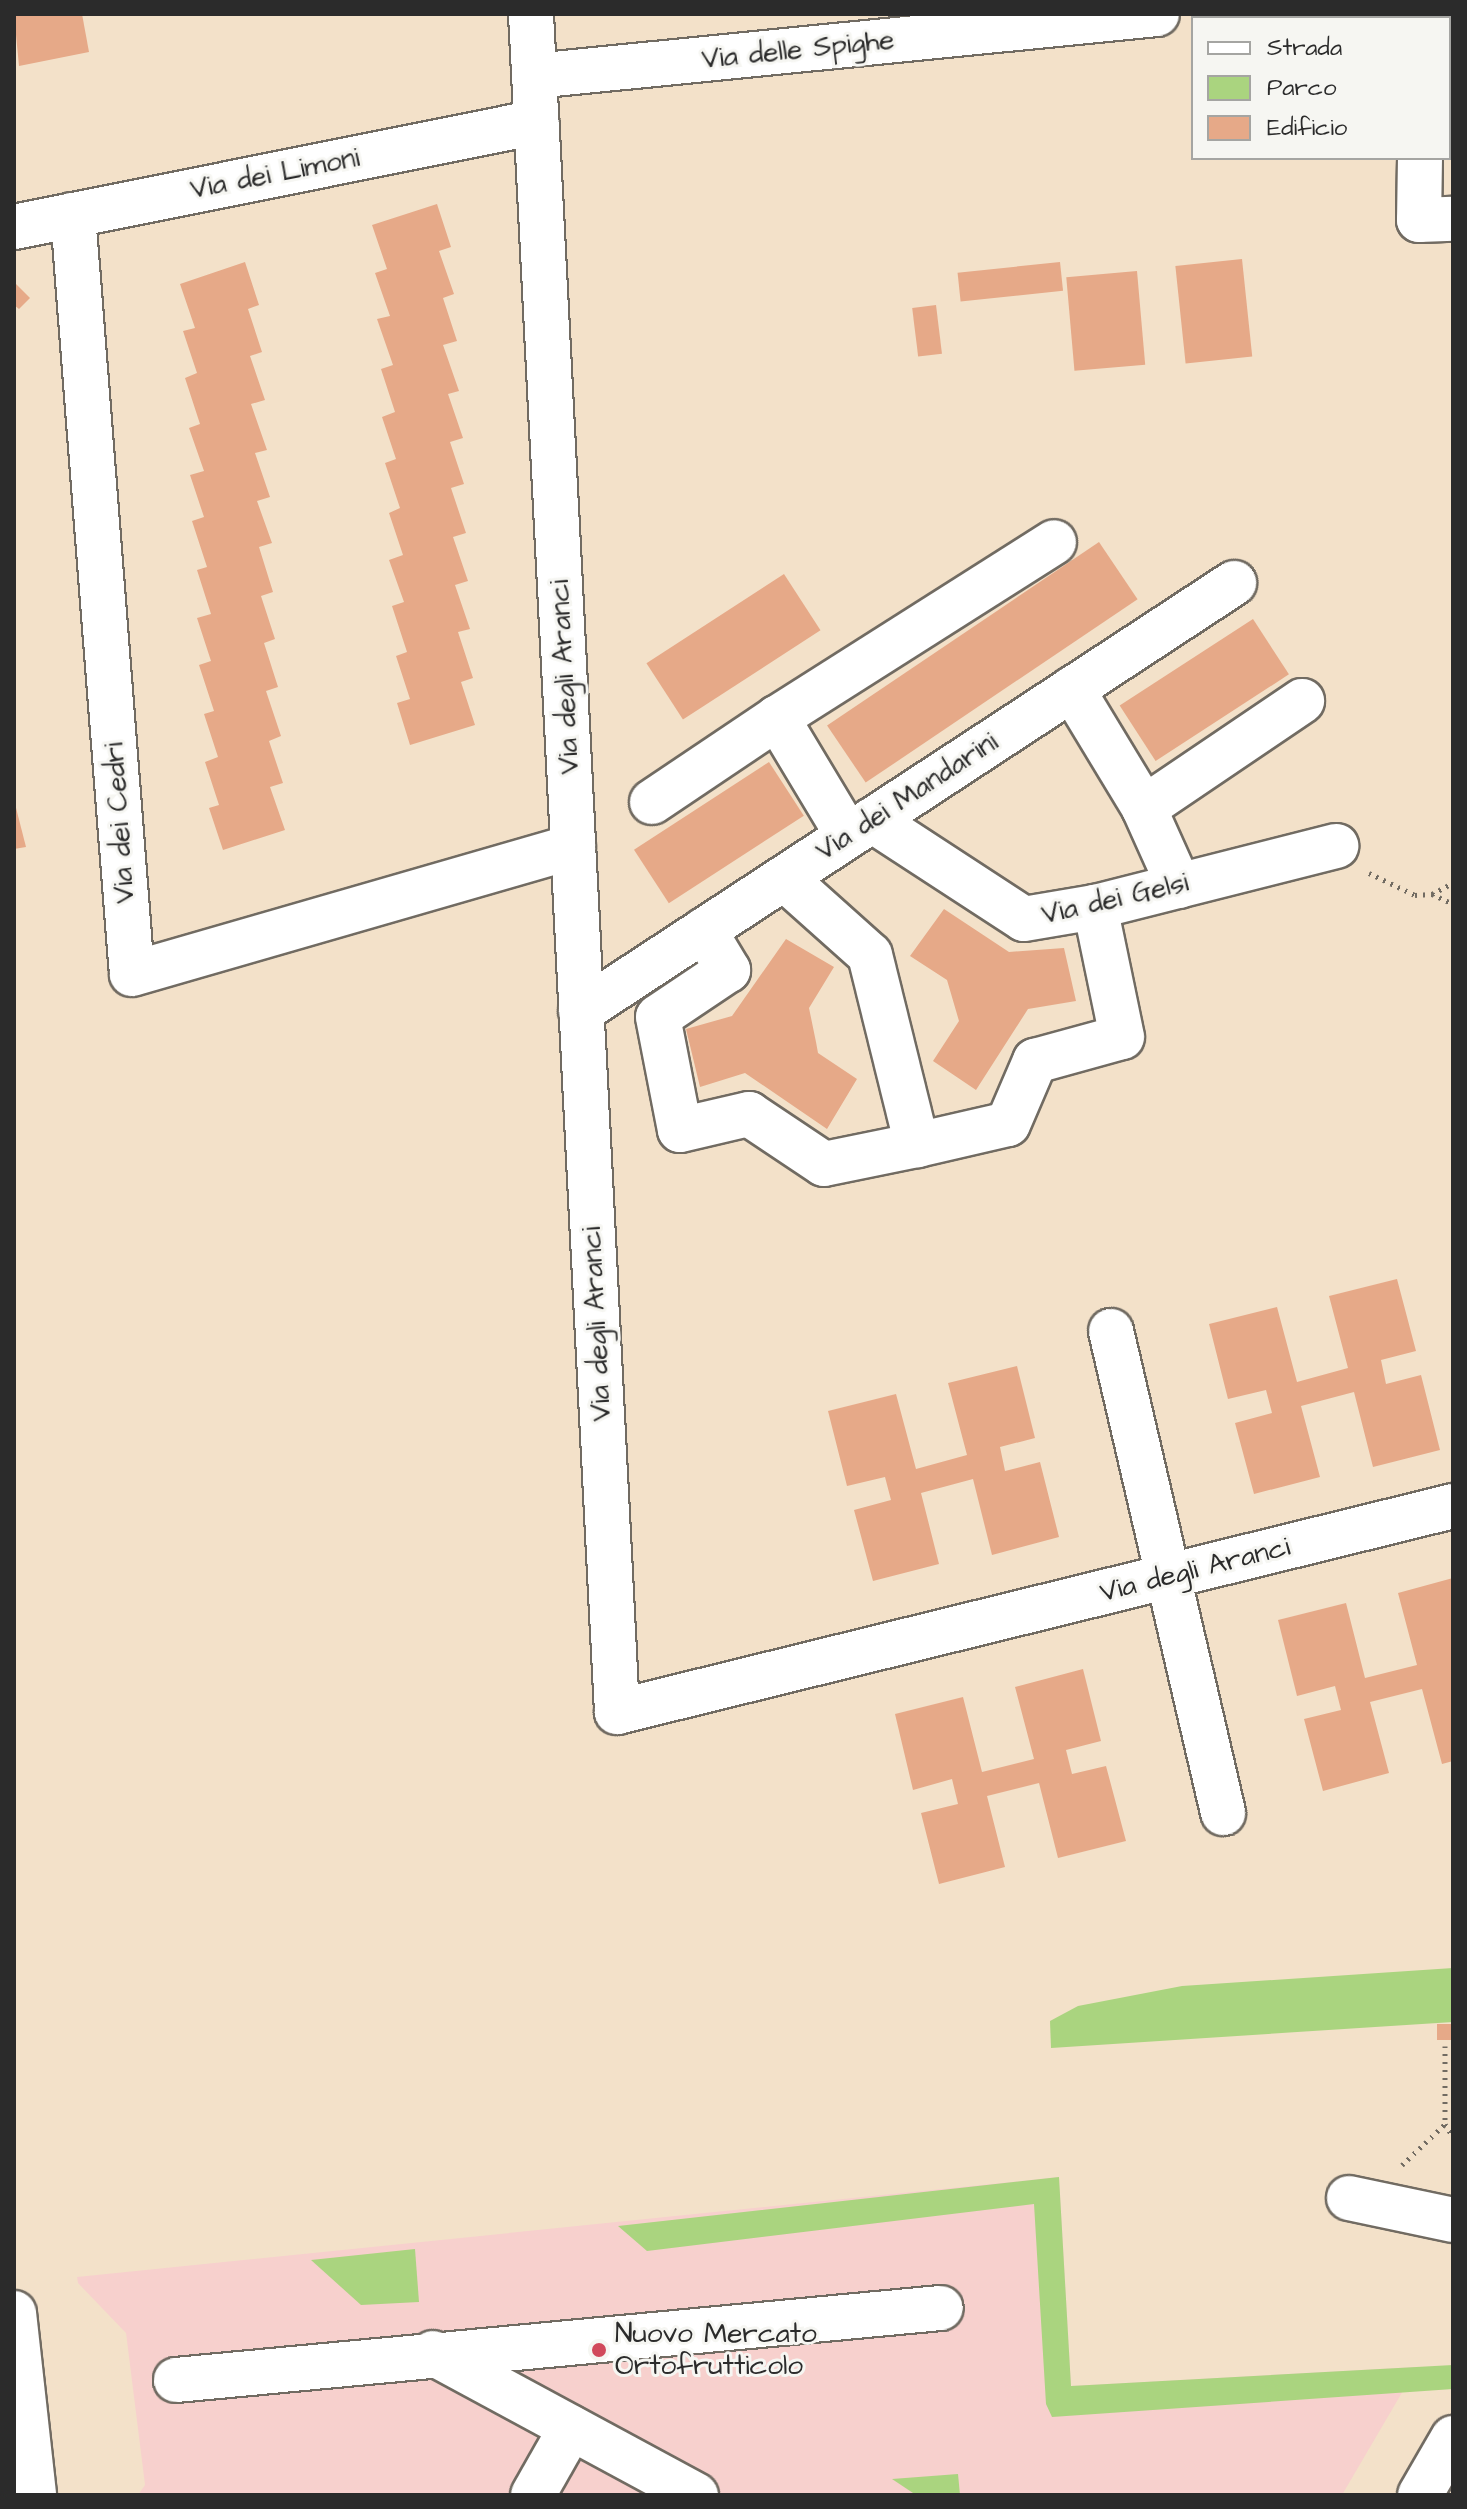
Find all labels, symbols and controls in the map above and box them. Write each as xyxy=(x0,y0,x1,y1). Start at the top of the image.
legend xyxy=(1191,16,1451,160)
street label: Via delle Spighe xyxy=(700,23,896,77)
text: Strada xyxy=(1267,31,1342,65)
text: Parco xyxy=(1267,71,1336,105)
text: Edificio xyxy=(1267,111,1347,145)
street label: Via dei Limoni xyxy=(188,141,362,207)
street label: Via degli Aranci xyxy=(543,579,587,775)
street label: Via dei Mandarini xyxy=(810,726,1004,868)
street label: Via dei Cedri xyxy=(98,741,142,905)
street label: Via dei Gelsi xyxy=(1038,866,1192,932)
street label: Via degli Aranci xyxy=(575,1226,619,1422)
street label: Via degli Aranci xyxy=(1097,1530,1293,1610)
place label: Nuovo Mercato Ortofrutticolo xyxy=(615,2317,817,2383)
marker: Nuovo Mercato Ortofrutticolo xyxy=(590,2341,608,2359)

